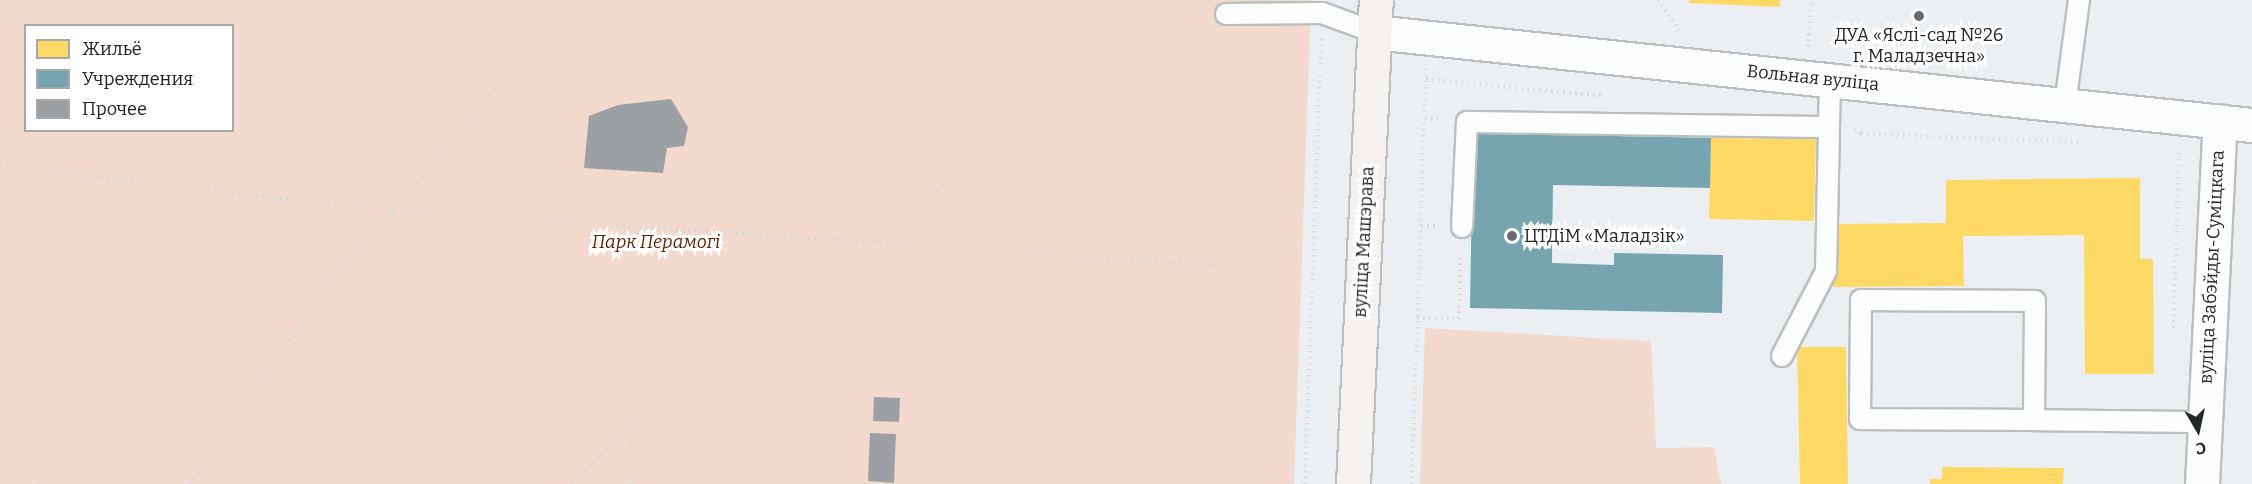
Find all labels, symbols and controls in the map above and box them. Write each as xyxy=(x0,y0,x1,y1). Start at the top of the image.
marker: ДУА «Яслі-сад №26 г. Маладзечна» xyxy=(1912,9,1926,23)
legend xyxy=(24,24,234,132)
place label: ДУА «Яслі-сад №26 г. Маладзечна» xyxy=(1835,25,2003,68)
text: Жильё xyxy=(82,38,142,60)
street label: Вольная вуліца xyxy=(1746,60,1880,96)
text: Учреждения xyxy=(82,68,193,90)
text: Прочее xyxy=(82,98,147,120)
street label: вуліца Забэйды-Суміцкага xyxy=(2195,150,2229,384)
street label: вуліца Машэрава xyxy=(1349,166,1379,318)
place label: ЦТДіМ «Маладзік» xyxy=(1524,225,1685,247)
marker: ЦТДіМ «Маладзік» xyxy=(1505,229,1519,243)
park label: Парк Перамогі xyxy=(592,231,720,253)
north arrow xyxy=(2168,400,2228,460)
text: С xyxy=(2194,438,2207,458)

